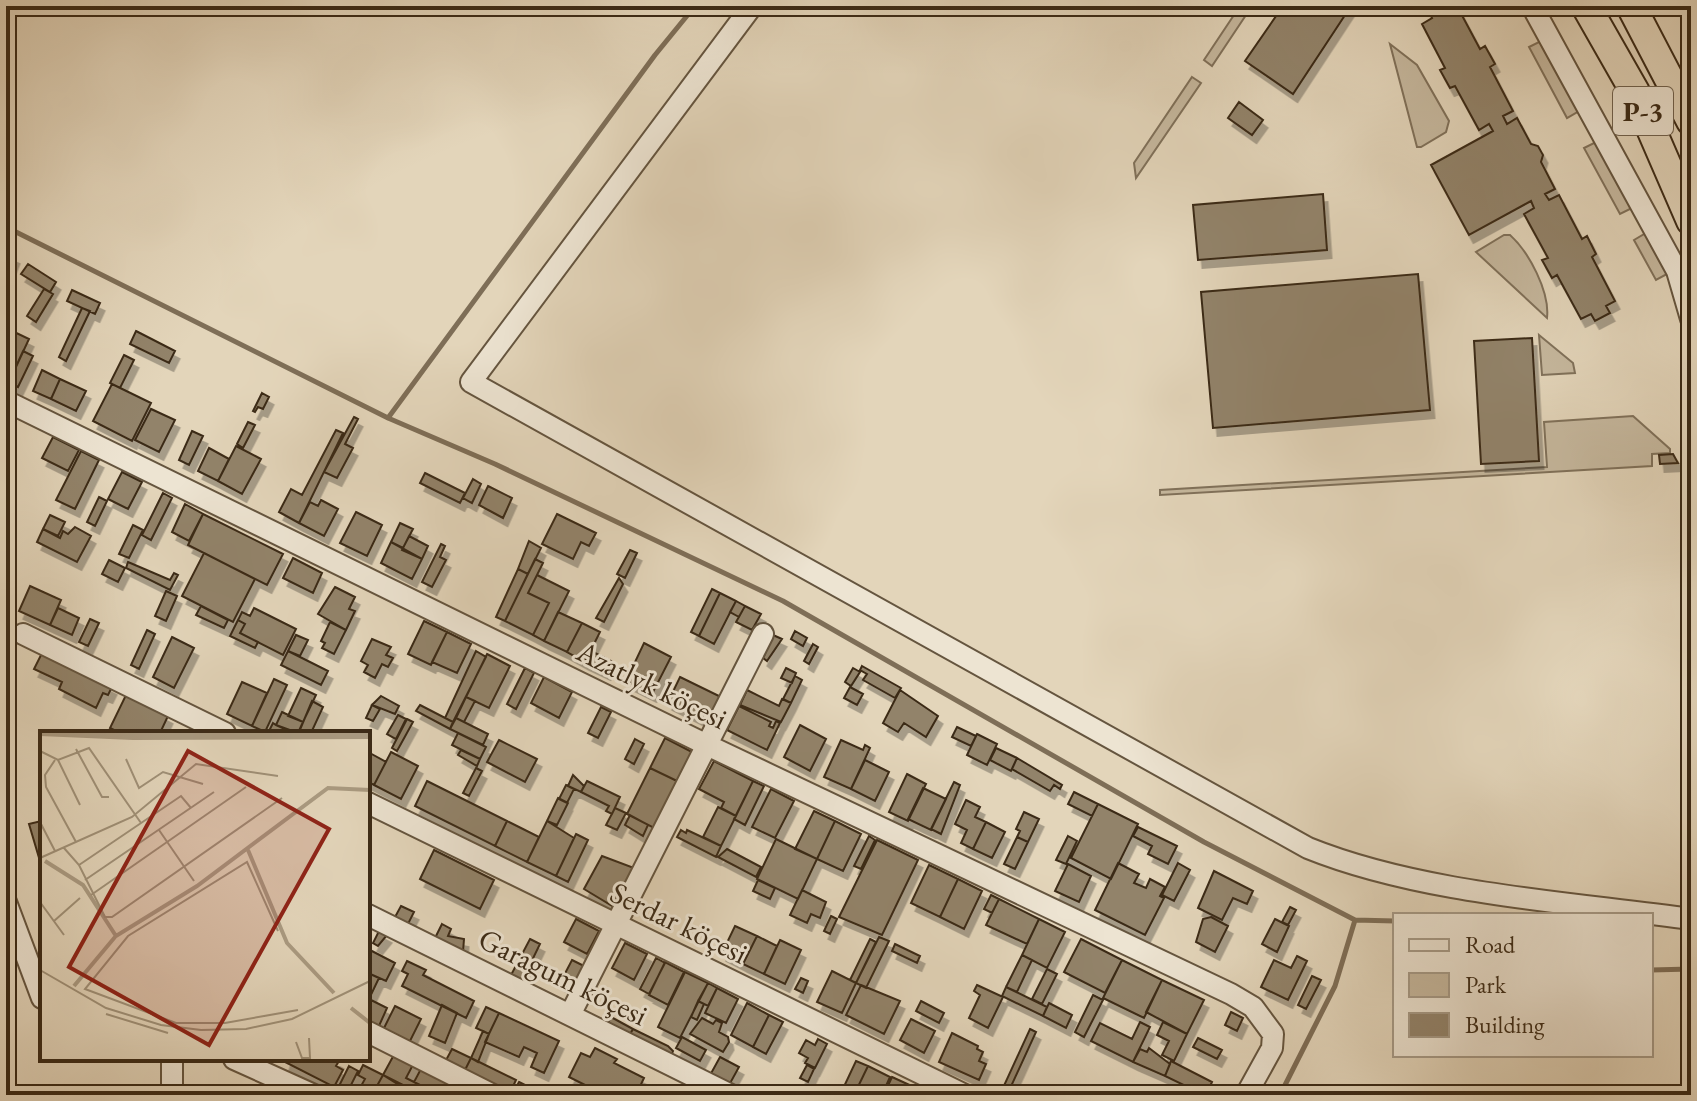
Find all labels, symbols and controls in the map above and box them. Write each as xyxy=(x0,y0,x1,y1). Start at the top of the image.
road number: P-3 xyxy=(1613,87,1673,135)
street label: Azatlyk köçesi xyxy=(570,631,734,738)
inset map xyxy=(40,731,370,1061)
street label: Serdar köçesi xyxy=(604,873,754,973)
legend xyxy=(1393,913,1653,1057)
street label: Garagum köçesi xyxy=(472,919,654,1034)
text: Road xyxy=(1465,929,1516,960)
text: Park xyxy=(1465,969,1507,1000)
text: Building xyxy=(1465,1009,1545,1040)

